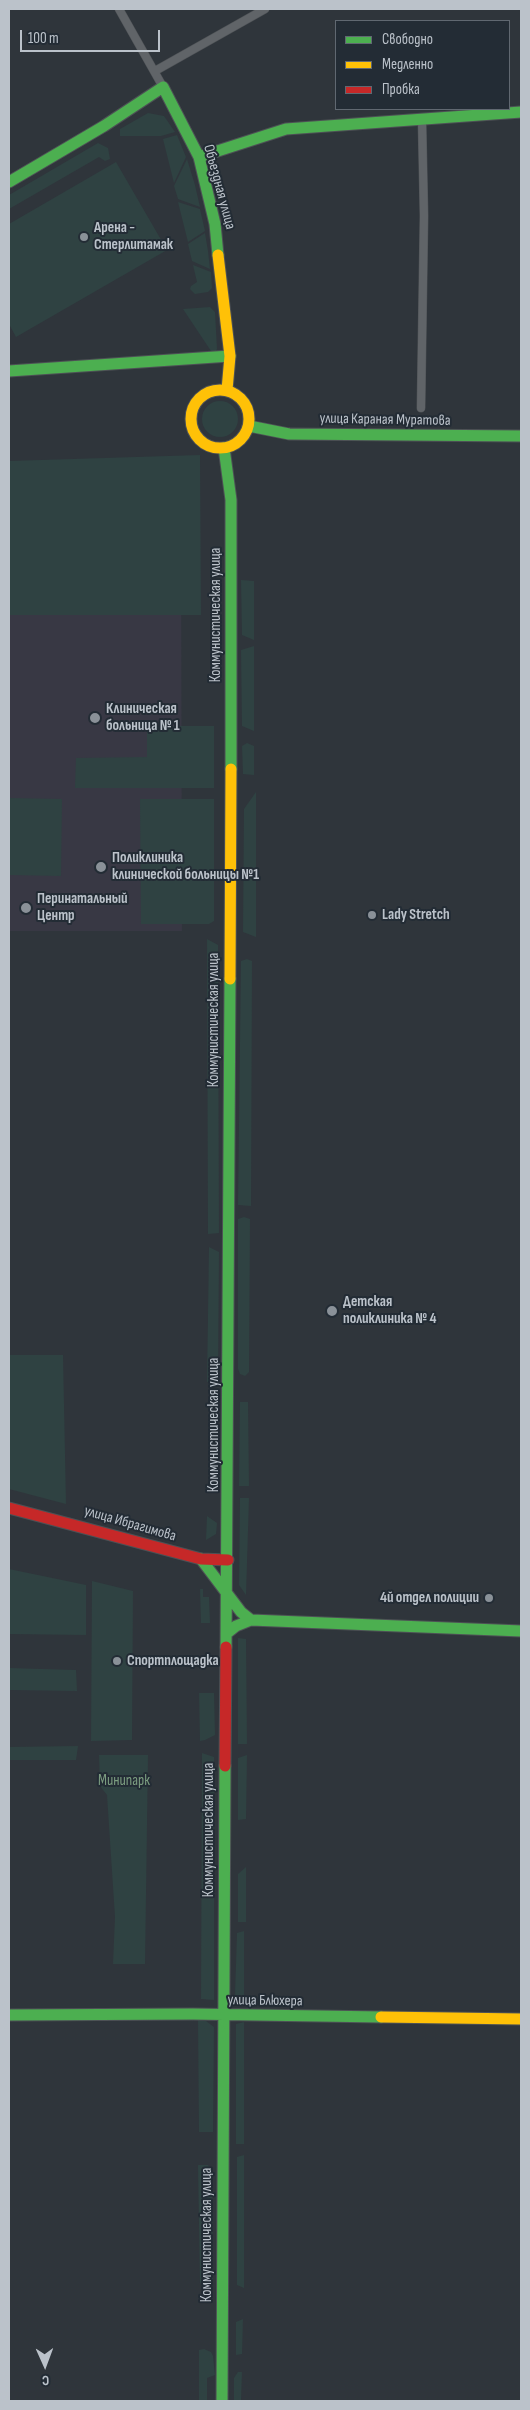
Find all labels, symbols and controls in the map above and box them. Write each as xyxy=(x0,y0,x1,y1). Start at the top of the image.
scale bar xyxy=(22,20,162,52)
legend xyxy=(335,20,510,110)
text: 100 m xyxy=(28,29,59,48)
text: Свободно xyxy=(382,30,433,49)
text: Медленно xyxy=(382,55,433,74)
text: Пробка xyxy=(382,80,420,99)
street label: Объездная улица xyxy=(199,143,239,231)
place label: Арена - Стерлитамак xyxy=(94,219,173,254)
marker: Арена - Стерлитамак xyxy=(78,231,90,243)
street label: улица Караная Муратова xyxy=(319,410,451,430)
street label: Коммунистическая улица xyxy=(207,548,225,682)
place label: Клиническая больница № 1 xyxy=(106,700,180,735)
marker: Клиническая больница № 1 xyxy=(88,711,102,725)
place label: Поликлиника клинической больницы №1 xyxy=(112,849,259,884)
marker: Поликлиника клинической больницы №1 xyxy=(94,860,108,874)
place label: Перинатальный Центр xyxy=(37,890,128,925)
marker: Перинатальный Центр xyxy=(19,901,33,915)
place label: Lady Stretch xyxy=(382,906,450,924)
marker: Lady Stretch xyxy=(366,909,378,921)
street label: Коммунистическая улица xyxy=(205,953,223,1087)
place label: Детская поликлиника № 4 xyxy=(343,1293,436,1328)
marker: Детская поликлиника № 4 xyxy=(325,1304,339,1318)
street label: Коммунистическая улица xyxy=(205,1358,223,1492)
street label: улица Ибрагимова xyxy=(82,1502,178,1546)
place label: 4й отдел полиции xyxy=(380,1589,479,1607)
marker: 4й отдел полиции xyxy=(483,1592,495,1604)
place label: Спортплощадка xyxy=(127,1652,219,1670)
marker: Спортплощадка xyxy=(111,1655,123,1667)
street label: Коммунистическая улица xyxy=(200,1763,218,1897)
park label: Минипарк xyxy=(98,1772,150,1790)
street label: улица Блюхера xyxy=(227,1991,303,2011)
street label: Коммунистическая улица xyxy=(198,2168,216,2302)
north arrow xyxy=(20,2340,70,2390)
text: С xyxy=(42,2372,49,2389)

